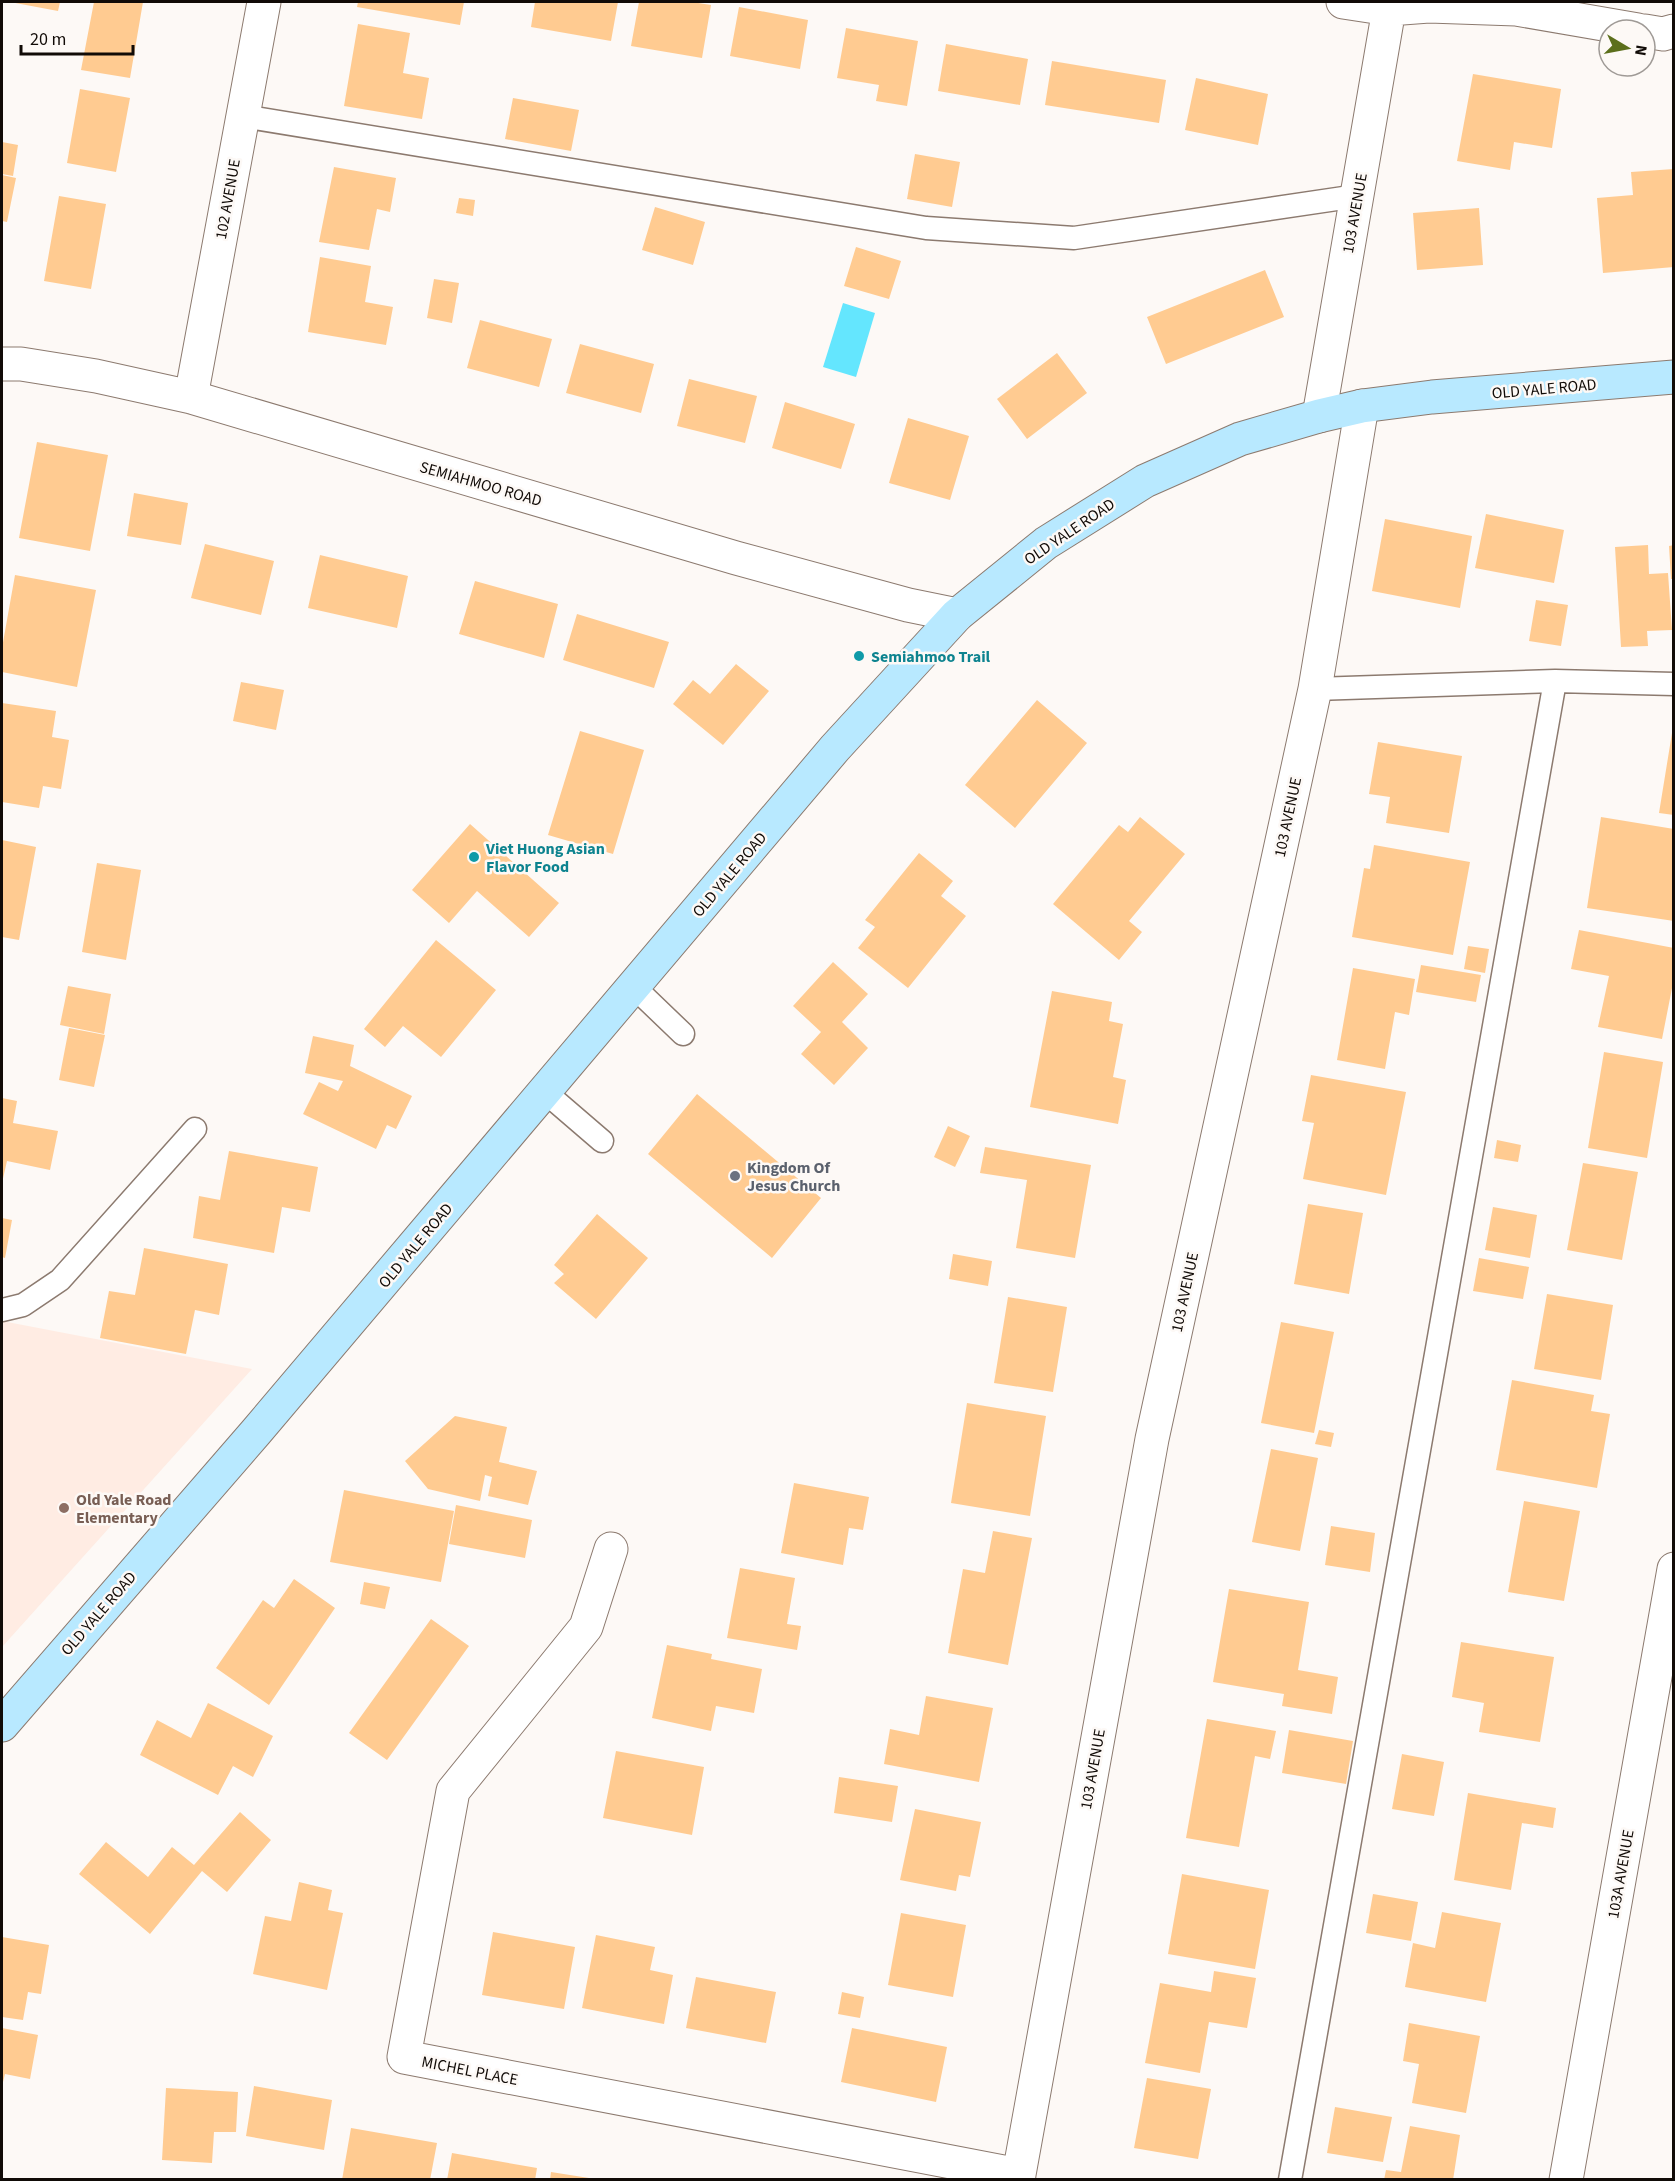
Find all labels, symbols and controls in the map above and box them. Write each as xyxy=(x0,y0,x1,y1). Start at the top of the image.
scale bar xyxy=(21,18,134,56)
north arrow xyxy=(1597,18,1657,78)
text: 20 m xyxy=(30,27,66,52)
text: N xyxy=(1629,43,1653,58)
street label: 102 AVENUE xyxy=(210,157,246,241)
street label: 103 AVENUE xyxy=(1337,171,1373,255)
street label: OLD YALE ROAD xyxy=(1491,373,1598,405)
street label: SEMIAHMOO ROAD xyxy=(417,456,545,512)
street label: OLD YALE ROAD xyxy=(1020,493,1119,570)
place label: Semiahmoo Trail xyxy=(871,646,991,668)
marker: Semiahmoo Trail xyxy=(852,649,866,663)
street label: 103 AVENUE xyxy=(1269,775,1307,859)
street label: OLD YALE ROAD xyxy=(688,827,772,922)
place label: Viet Huong Asian Flavor Food xyxy=(485,838,605,878)
marker: Viet Huong Asian Flavor Food xyxy=(467,850,481,864)
place label: Kingdom Of Jesus Church xyxy=(747,1157,840,1197)
marker: Kingdom Of Jesus Church xyxy=(728,1169,742,1183)
street label: OLD YALE ROAD xyxy=(374,1198,458,1293)
street label: 103 AVENUE xyxy=(1166,1250,1204,1334)
place label: Old Yale Road Elementary xyxy=(76,1489,172,1529)
marker: Old Yale Road Elementary xyxy=(57,1501,71,1515)
street label: OLD YALE ROAD xyxy=(56,1567,142,1661)
street label: 103 AVENUE xyxy=(1075,1727,1111,1811)
street label: 103A AVENUE xyxy=(1602,1828,1640,1920)
street label: MICHEL PLACE xyxy=(420,2051,520,2091)

